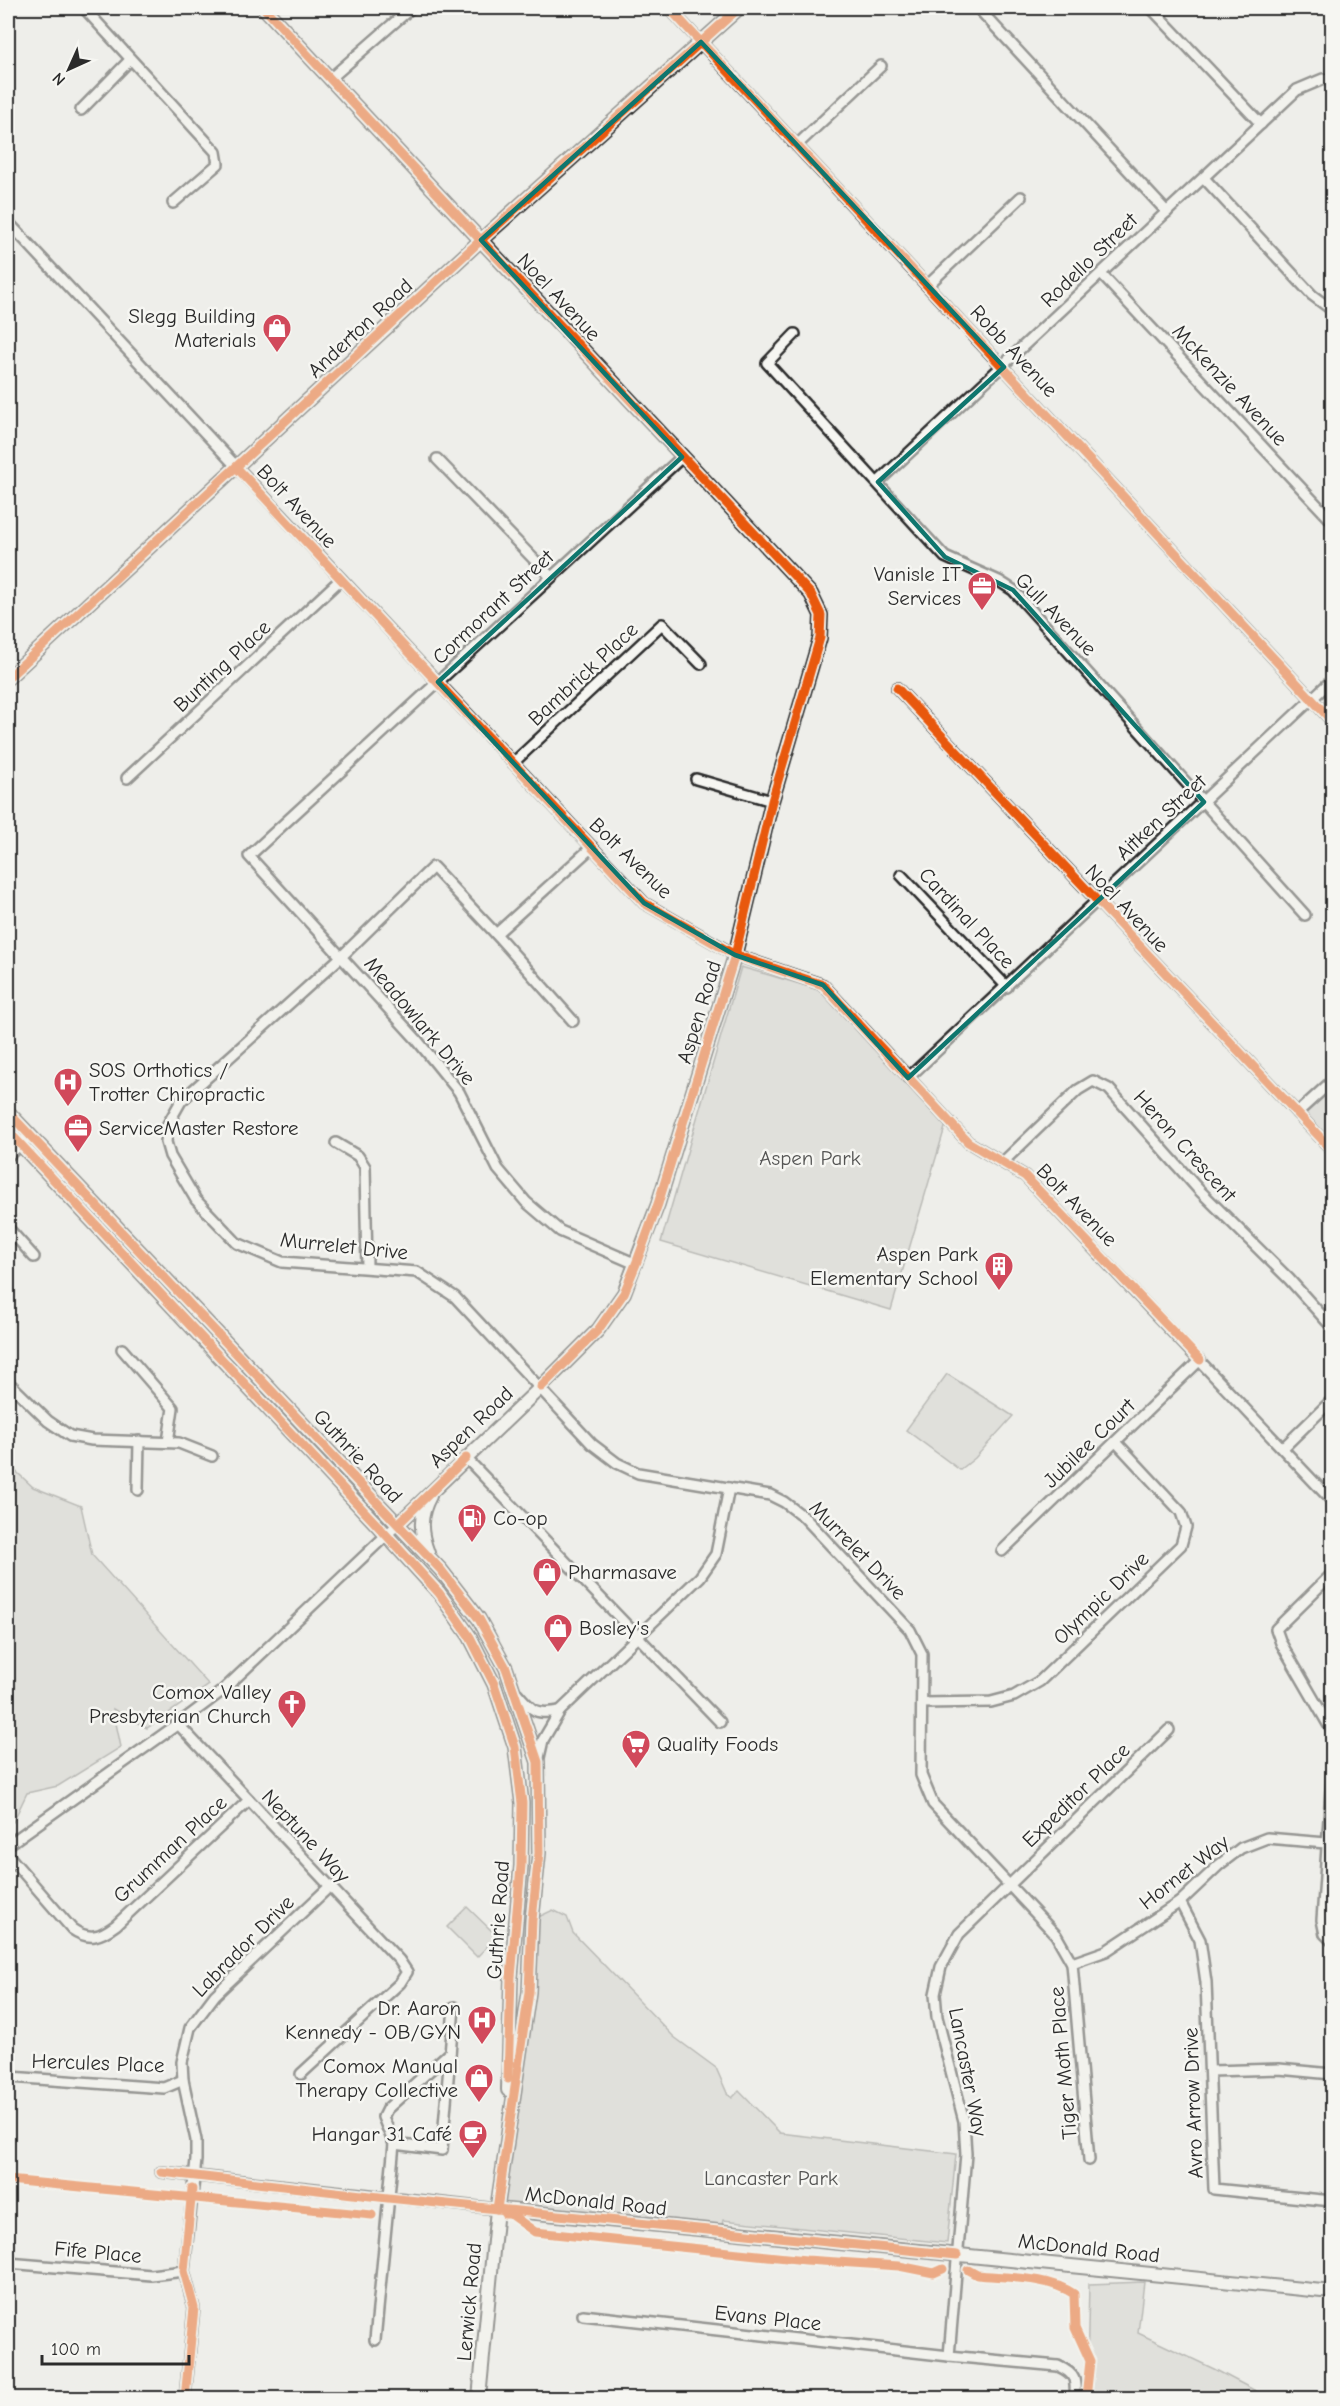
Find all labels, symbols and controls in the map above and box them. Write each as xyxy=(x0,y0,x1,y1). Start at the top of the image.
north arrow xyxy=(39,39,99,99)
text: N xyxy=(49,69,69,89)
street label: Rodello Street xyxy=(1036,207,1143,312)
street label: Noel Avenue xyxy=(512,248,606,346)
street label: Anderton Road xyxy=(303,273,417,383)
street label: Robb Avenue xyxy=(965,300,1063,402)
place label: Slegg Building Materials xyxy=(128,304,256,352)
shop icon: Slegg Building Materials xyxy=(261,312,293,354)
street label: McKenzie Avenue xyxy=(1168,319,1292,451)
street label: Bolt Avenue xyxy=(252,459,342,553)
street label: Cormorant Street xyxy=(427,544,559,669)
place label: Vanisle IT Services xyxy=(874,562,961,610)
street label: Gull Avenue xyxy=(1011,568,1101,660)
office icon: Vanisle IT Services xyxy=(966,570,998,612)
street label: Bunting Place xyxy=(169,615,275,717)
street label: Bambrick Place xyxy=(523,617,643,731)
street label: Aitken Street xyxy=(1111,769,1212,865)
street label: Bolt Avenue xyxy=(585,813,677,903)
street label: Noel Avenue xyxy=(1080,859,1174,957)
street label: Cardinal Place xyxy=(914,863,1020,973)
street label: Meadowlark Drive xyxy=(359,952,481,1090)
street label: Aspen Road xyxy=(672,958,726,1066)
place label: SOS Orthotics / Trotter Chiropractic xyxy=(89,1058,265,1106)
hospital icon: SOS Orthotics / Trotter Chiropractic xyxy=(52,1066,84,1108)
street label: Heron Crescent xyxy=(1129,1085,1242,1207)
office icon: ServiceMaster Restore xyxy=(62,1112,94,1154)
place label: ServiceMaster Restore xyxy=(99,1116,299,1140)
park label: Aspen Park xyxy=(759,1146,861,1170)
street label: Bolt Avenue xyxy=(1032,1159,1122,1251)
street label: Murrelet Drive xyxy=(279,1227,409,1265)
place label: Aspen Park Elementary School xyxy=(810,1242,978,1290)
building icon: Aspen Park Elementary School xyxy=(983,1250,1015,1292)
street label: Aspen Road xyxy=(424,1381,518,1473)
street label: Jubilee Court xyxy=(1038,1393,1141,1493)
street label: Guthrie Road xyxy=(309,1404,407,1508)
street label: Murrelet Drive xyxy=(805,1495,911,1605)
fuel station icon: Co-op xyxy=(456,1502,488,1544)
place label: Co-op xyxy=(493,1506,548,1530)
street label: Olympic Drive xyxy=(1048,1547,1154,1649)
shop icon: Pharmasave xyxy=(531,1556,563,1598)
place label: Pharmasave xyxy=(568,1560,677,1584)
shop icon: Bosley's xyxy=(542,1612,574,1654)
place label: Bosley's xyxy=(579,1616,649,1640)
place label: Comox Valley Presbyterian Church xyxy=(89,1680,272,1728)
church icon: Comox Valley Presbyterian Church xyxy=(276,1688,308,1730)
supermarket icon: Quality Foods xyxy=(620,1728,652,1770)
place label: Quality Foods xyxy=(657,1732,778,1756)
street label: Expeditor Place xyxy=(1017,1738,1135,1852)
street label: Neptune Way xyxy=(257,1785,355,1888)
street label: Grumman Place xyxy=(108,1790,232,1908)
street label: Hornet Way xyxy=(1135,1829,1234,1914)
street label: Guthrie Road xyxy=(482,1860,514,1980)
street label: Labrador Drive xyxy=(187,1890,299,2002)
street label: Tiger Moth Place xyxy=(1044,1986,1082,2140)
place label: Dr. Aaron Kennedy - OB/GYN xyxy=(285,1996,461,2044)
hospital icon: Dr. Aaron Kennedy - OB/GYN xyxy=(466,2004,498,2046)
street label: Lancaster Way xyxy=(944,2006,992,2139)
street label: Avro Arrow Drive xyxy=(1178,2027,1208,2179)
street label: Hercules Place xyxy=(31,2049,165,2077)
place label: Comox Manual Therapy Collective xyxy=(296,2054,458,2102)
shop icon: Comox Manual Therapy Collective xyxy=(463,2062,495,2104)
cafe icon: Hangar 31 Café xyxy=(457,2118,489,2160)
place label: Hangar 31 Café xyxy=(312,2122,452,2146)
park label: Lancaster Park xyxy=(704,2166,838,2190)
street label: McDonald Road xyxy=(524,2182,668,2220)
street label: McDonald Road xyxy=(1017,2229,1161,2267)
street label: Fife Place xyxy=(53,2236,143,2268)
street label: Lerwick Road xyxy=(452,2242,486,2362)
street label: Evans Place xyxy=(714,2300,822,2336)
scale bar xyxy=(42,2328,189,2366)
text: 100 m xyxy=(51,2339,101,2360)

